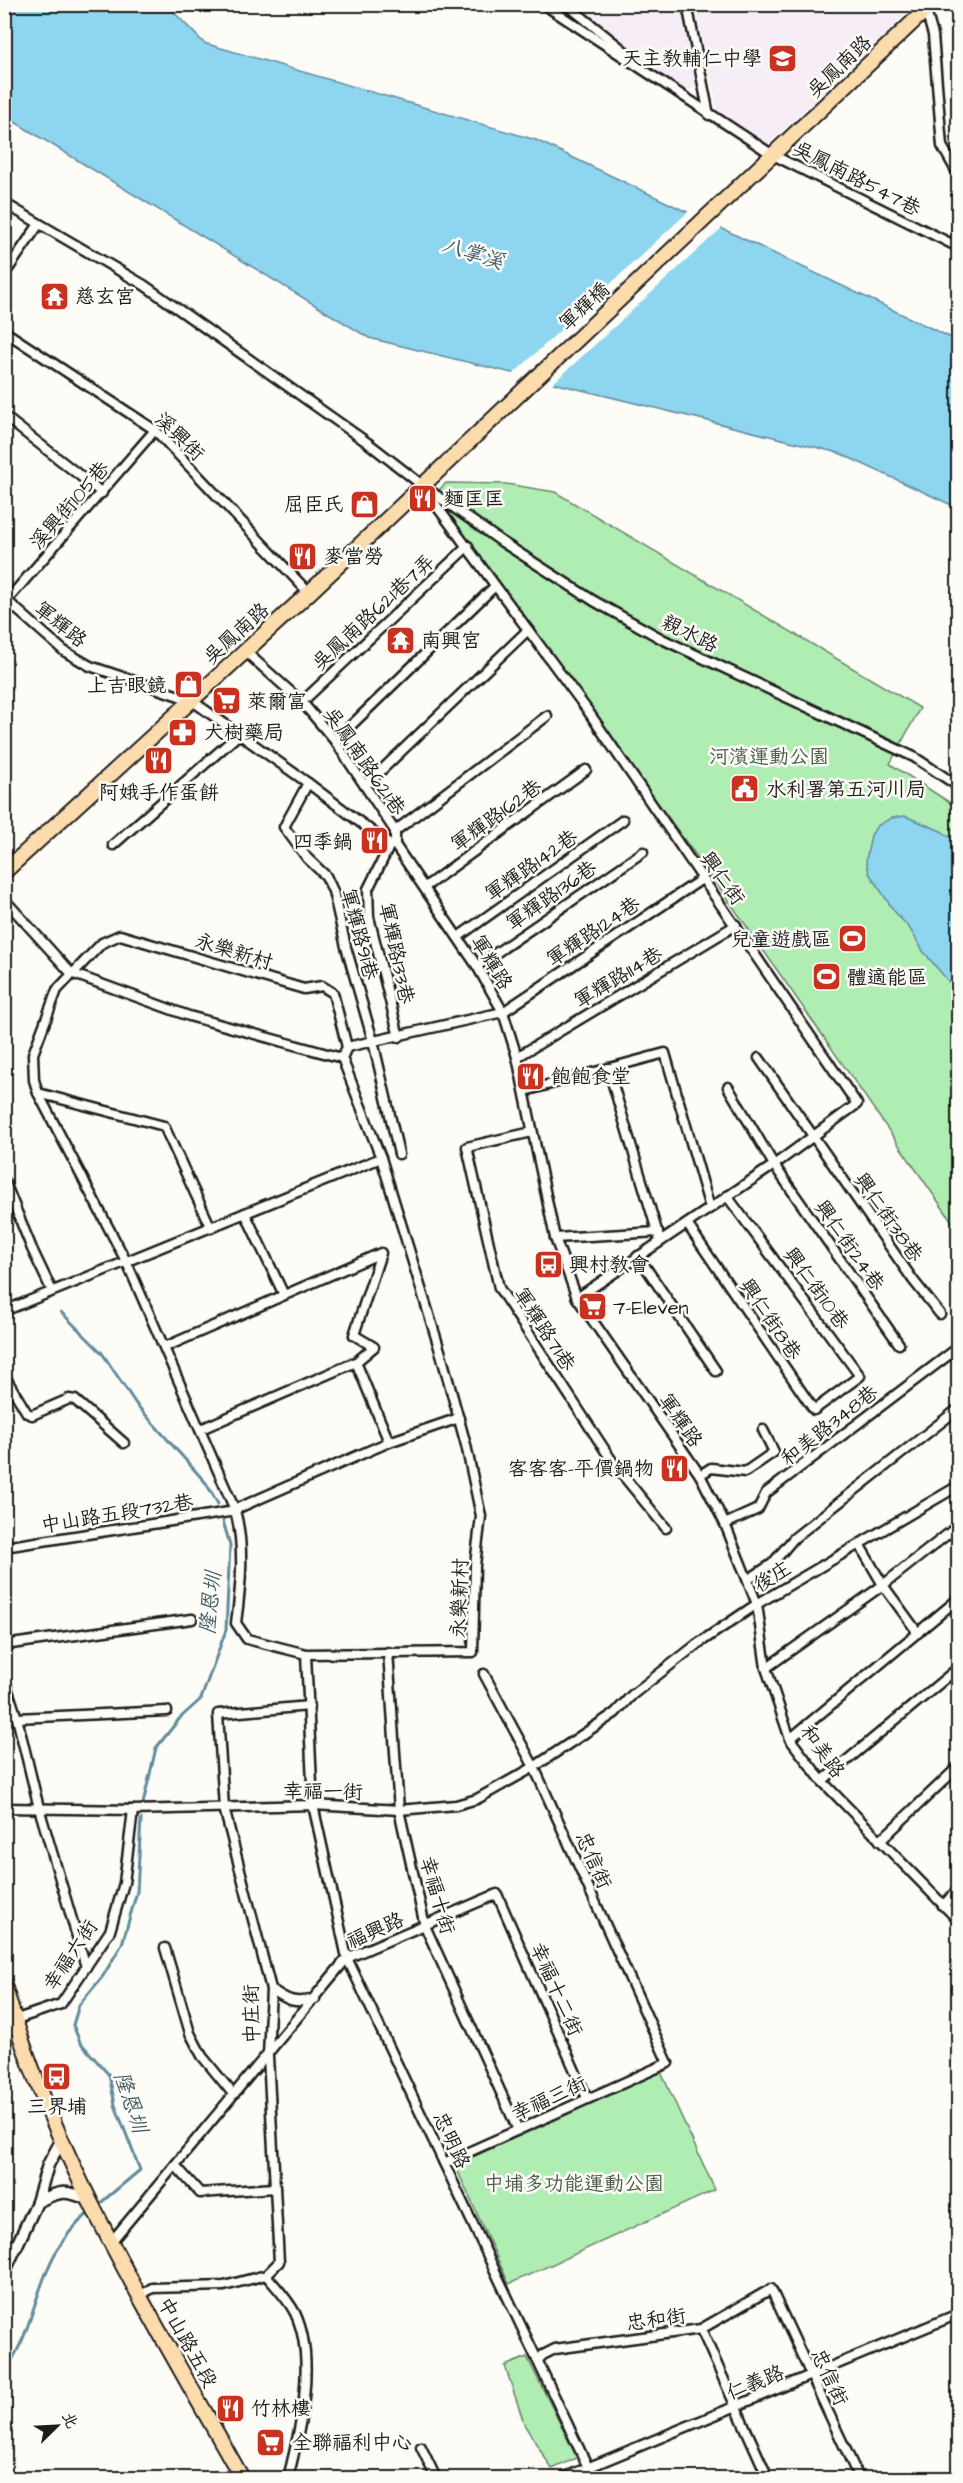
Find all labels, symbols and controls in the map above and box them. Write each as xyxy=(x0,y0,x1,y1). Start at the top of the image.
street label: 吳鳳南路 xyxy=(801,28,879,105)
school or university icon: 天主教輔仁中學 xyxy=(767,42,799,74)
place label: 天主教輔仁中學 xyxy=(622,45,762,73)
street label: 吳鳳南路547巷 xyxy=(788,135,926,224)
water label: 八掌溪 xyxy=(438,230,508,277)
street label: 軍輝橋 xyxy=(553,276,616,337)
temple icon: 慈玄宮 xyxy=(38,280,70,312)
place label: 慈玄宮 xyxy=(75,283,135,311)
street label: 溪興街 xyxy=(148,406,211,468)
street label: 溪興街105巷 xyxy=(23,454,117,556)
restaurant icon: 麵匡匡 xyxy=(407,482,439,514)
place label: 麵匡匡 xyxy=(444,485,504,513)
shop icon: 屈臣氏 xyxy=(349,488,381,520)
place label: 屈臣氏 xyxy=(284,491,344,519)
restaurant icon: 麥當勞 xyxy=(287,540,319,572)
place label: 麥當勞 xyxy=(324,543,384,571)
street label: 吳鳳南路621巷7弄 xyxy=(306,548,441,677)
street label: 軍輝路 xyxy=(28,595,93,655)
street label: 吳鳳南路 xyxy=(198,596,277,671)
street label: 親水路 xyxy=(656,608,724,660)
temple icon: 南興宮 xyxy=(384,624,416,656)
place label: 南興宮 xyxy=(421,627,481,655)
shop icon: 上吉眼鏡 xyxy=(172,669,204,701)
place label: 上吉眼鏡 xyxy=(87,672,167,700)
supermarket icon: 萊爾富 xyxy=(210,685,242,717)
place label: 萊爾富 xyxy=(247,688,307,716)
street label: 吳鳳南路621巷 xyxy=(316,702,413,822)
pharmacy icon: 大樹藥局 xyxy=(167,716,199,748)
place label: 大樹藥局 xyxy=(204,719,284,747)
park label: 河濱運動公園 xyxy=(709,743,829,771)
restaurant icon: 阿娥手作蛋餅 xyxy=(143,745,175,777)
street label: 軍輝路162巷 xyxy=(445,773,549,858)
public building icon: 水利署第五河川局 xyxy=(729,773,761,805)
place label: 水利署第五河川局 xyxy=(766,776,926,804)
place label: 阿娥手作蛋餅 xyxy=(99,779,219,807)
street label: 軍輝路142巷 xyxy=(479,823,584,908)
restaurant icon: 四季鍋 xyxy=(358,825,390,857)
place label: 四季鍋 xyxy=(293,828,353,856)
street label: 興仁街 xyxy=(693,846,751,911)
street label: 軍輝路136巷 xyxy=(500,854,604,937)
street label: 軍輝路91巷 xyxy=(333,885,385,984)
street label: 軍輝路124巷 xyxy=(541,890,647,974)
street label: 軍輝路133巷 xyxy=(372,900,421,1007)
sports icon: 兒童遊戲區 xyxy=(836,923,868,955)
place label: 兒童遊戲區 xyxy=(731,926,831,954)
street label: 永樂新村 xyxy=(191,927,276,977)
street label: 軍輝路 xyxy=(463,930,519,996)
street label: 軍輝路114巷 xyxy=(569,940,669,1015)
sports icon: 體適能區 xyxy=(810,961,842,993)
place label: 體適能區 xyxy=(847,964,927,992)
restaurant icon: 飽飽食堂 xyxy=(514,1060,546,1092)
place label: 飽飽食堂 xyxy=(551,1063,631,1091)
street label: 興仁街38巷 xyxy=(847,1167,930,1269)
street label: 興仁街24巷 xyxy=(808,1195,891,1297)
street label: 興仁街10巷 xyxy=(777,1242,856,1336)
bus stop icon: 興村教會 xyxy=(532,1248,564,1280)
place label: 興村教會 xyxy=(569,1251,650,1279)
street label: 興仁街8巷 xyxy=(733,1273,808,1367)
street label: 軍輝路71巷 xyxy=(507,1282,582,1378)
supermarket icon: 7-Eleven xyxy=(576,1291,608,1323)
place label: 7-Eleven xyxy=(613,1294,689,1322)
street label: 和美路348巷 xyxy=(775,1378,885,1473)
street label: 軍輝路 xyxy=(652,1388,709,1454)
restaurant icon: 客客客-平價鍋物 xyxy=(659,1452,691,1484)
place label: 客客客-平價鍋物 xyxy=(508,1455,654,1483)
street label: 中山路五段732巷 xyxy=(39,1488,196,1540)
street label: 後庄 xyxy=(748,1555,797,1599)
street label: 永樂新村 xyxy=(445,1558,475,1638)
water label: 隆恩圳 xyxy=(193,1568,228,1636)
street label: 和美路 xyxy=(793,1719,852,1785)
street label: 幸福一街 xyxy=(283,1777,363,1807)
street label: 忠信街 xyxy=(568,1827,618,1894)
street label: 幸福十街 xyxy=(413,1853,462,1938)
street label: 福興路 xyxy=(342,1906,409,1956)
street label: 幸福六街 xyxy=(37,1915,105,1997)
street label: 幸福十二街 xyxy=(523,1938,589,2041)
street label: 中庄街 xyxy=(237,1984,267,2044)
bus stop icon: 三界埔 xyxy=(41,2060,73,2092)
water label: 隆恩圳 xyxy=(107,2068,155,2139)
street label: 幸福三街 xyxy=(507,2070,592,2128)
place label: 三界埔 xyxy=(27,2093,87,2121)
street label: 忠明路 xyxy=(426,2107,477,2174)
park label: 中埔多功能運動公園 xyxy=(484,2170,664,2198)
street label: 中山路五段 xyxy=(151,2292,224,2393)
street label: 忠和街 xyxy=(624,2302,688,2338)
street label: 忠信街 xyxy=(804,2344,854,2411)
street label: 仁義路 xyxy=(722,2358,789,2407)
restaurant icon: 竹林樓 xyxy=(214,2392,246,2424)
place label: 竹林樓 xyxy=(251,2395,311,2423)
north arrow xyxy=(27,2396,87,2456)
text: 北 xyxy=(56,2409,83,2432)
supermarket icon: 全聯福利中心 xyxy=(255,2426,287,2458)
place label: 全聯福利中心 xyxy=(292,2429,412,2457)

